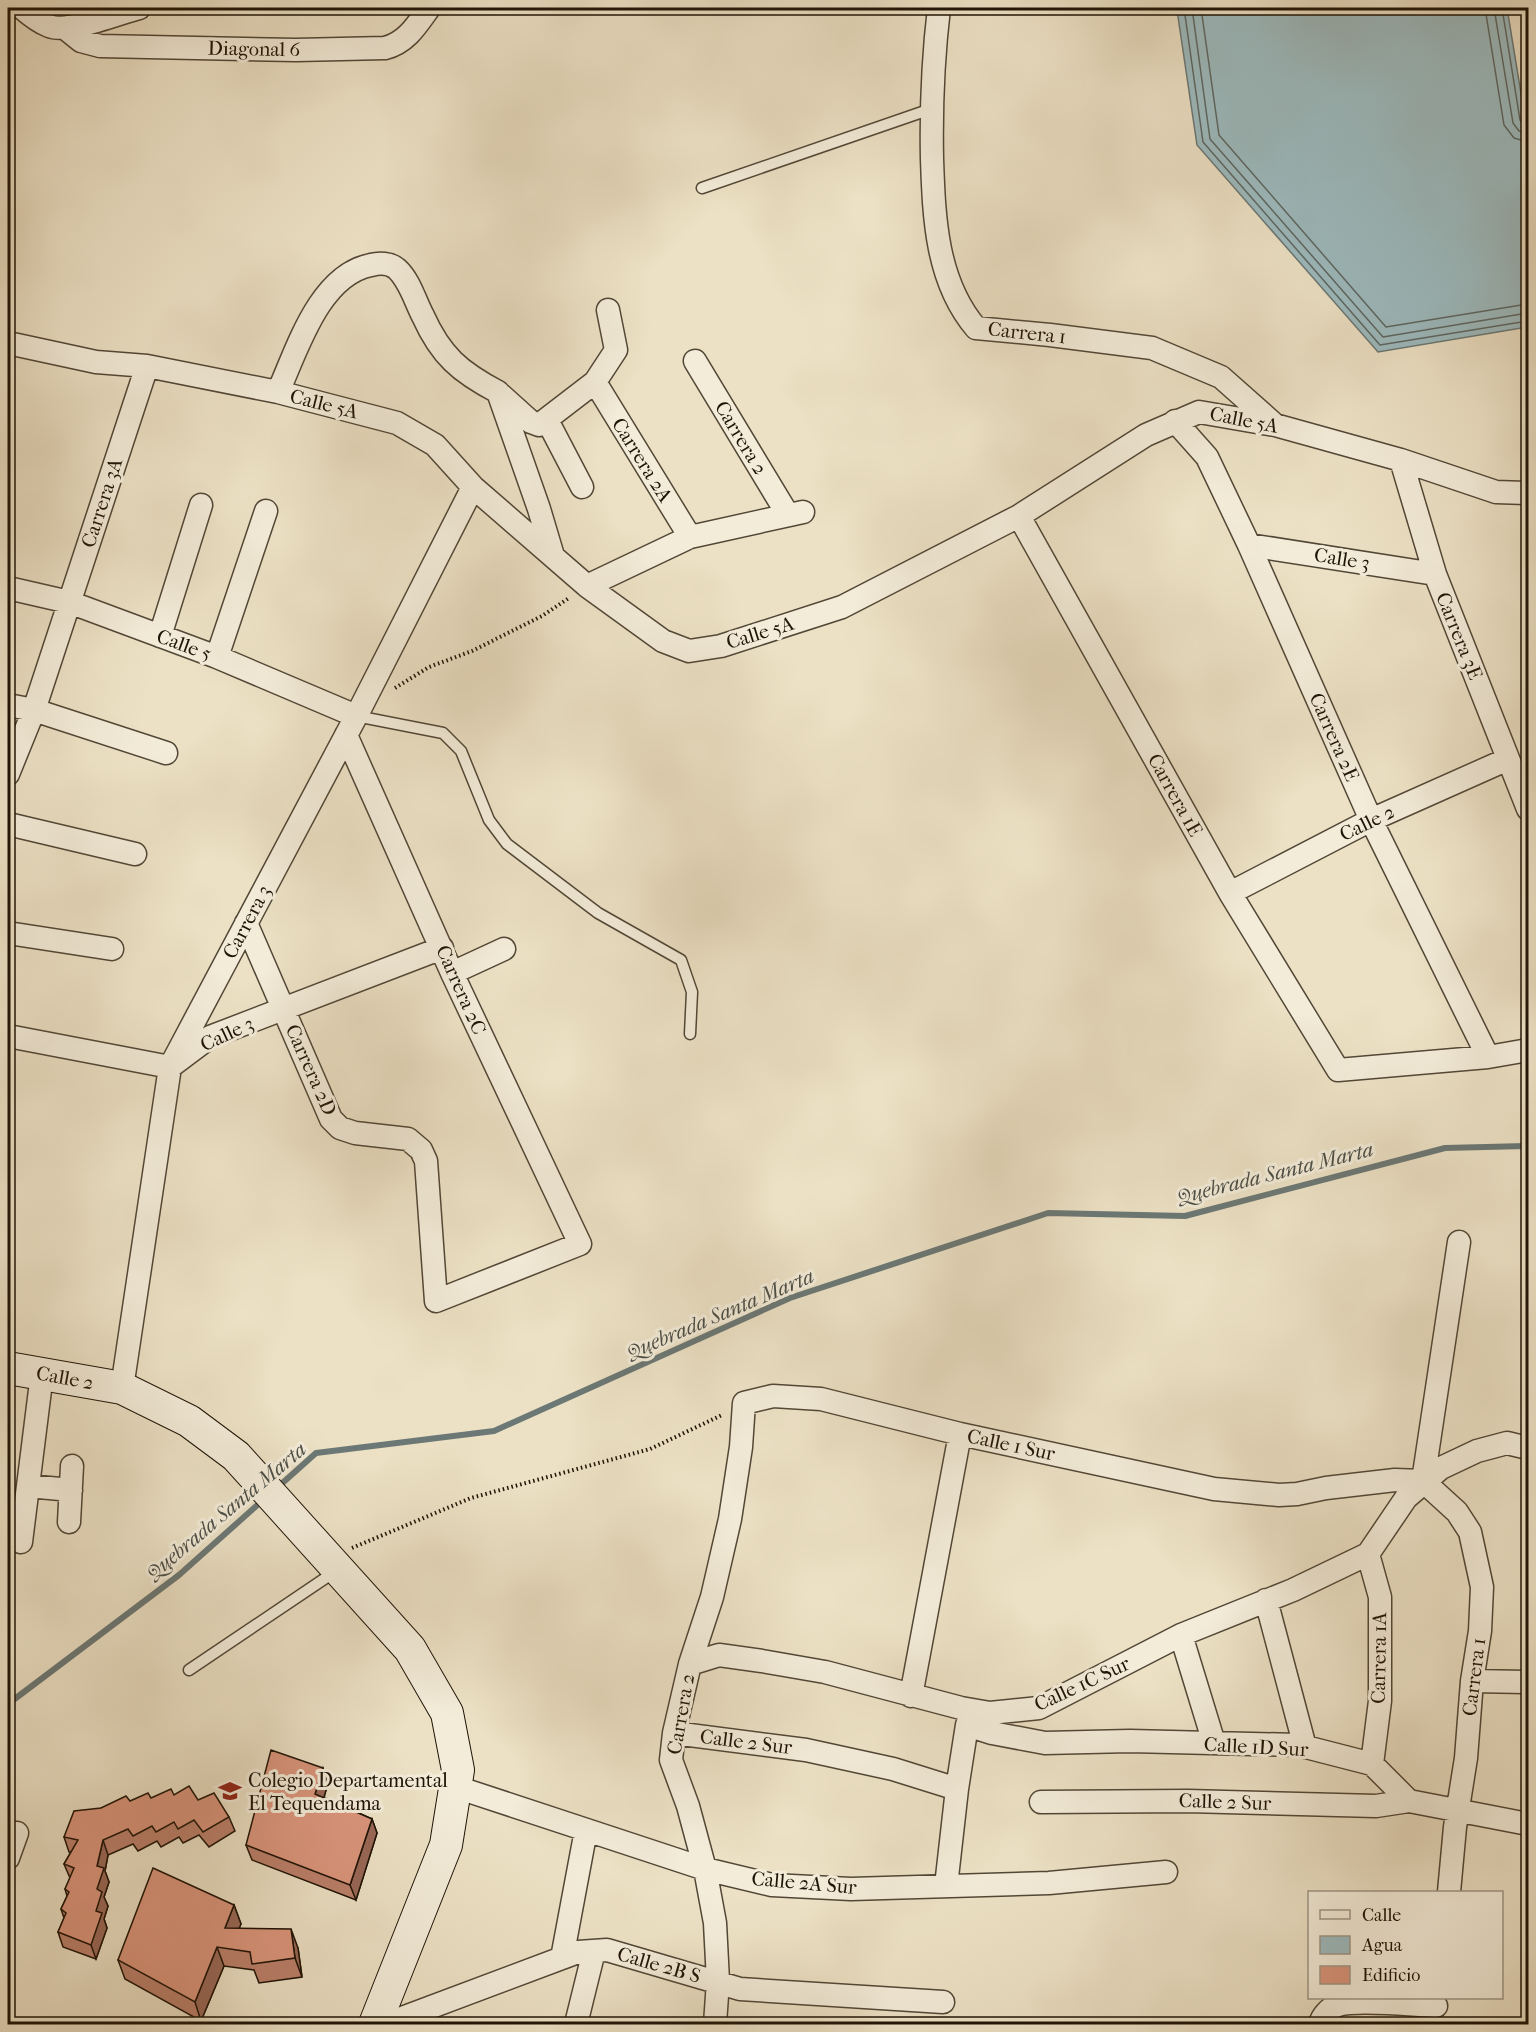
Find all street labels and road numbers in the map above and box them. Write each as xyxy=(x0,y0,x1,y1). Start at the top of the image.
street label: Diagonal 6 xyxy=(208,37,301,61)
street label: Carrera 1 xyxy=(987,317,1067,349)
street label: Calle 5A xyxy=(288,384,361,424)
street label: Carrera 2 xyxy=(710,397,772,479)
street label: Calle 5A xyxy=(1208,402,1281,438)
street label: Carrera 2A xyxy=(607,414,677,507)
street label: Carrera 3A xyxy=(77,454,128,551)
street label: Calle 3 xyxy=(1313,543,1371,575)
street label: Carrera 3E xyxy=(1431,589,1487,683)
street label: Calle 5A xyxy=(723,612,798,654)
street label: Calle 5 xyxy=(154,625,214,665)
street label: Carrera 2E xyxy=(1304,689,1364,785)
street label: Carrera 1E xyxy=(1143,750,1207,840)
street label: Calle 2 xyxy=(1336,800,1398,846)
street label: Carrera 3 xyxy=(218,881,276,963)
street label: Carrera 2C xyxy=(431,942,491,1038)
street label: Calle 3 xyxy=(197,1012,257,1056)
street label: Carrera 2D xyxy=(281,1021,341,1119)
street label: Calle 2 xyxy=(34,1362,96,1394)
street label: Calle 1 Sur xyxy=(965,1424,1058,1466)
street label: Carrera 1A xyxy=(1367,1611,1391,1704)
street label: Carrera 1 xyxy=(1458,1637,1490,1717)
street label: Calle 1C Sur xyxy=(1031,1652,1134,1716)
street label: Carrera 2 xyxy=(663,1672,699,1756)
street label: Calle 2 Sur xyxy=(699,1725,794,1759)
street label: Calle 1D Sur xyxy=(1203,1733,1309,1761)
street label: Calle 2 Sur xyxy=(1178,1789,1272,1815)
street label: Calle 2A Sur xyxy=(750,1867,858,1899)
street label: Calle 2B S xyxy=(615,1942,703,1988)

